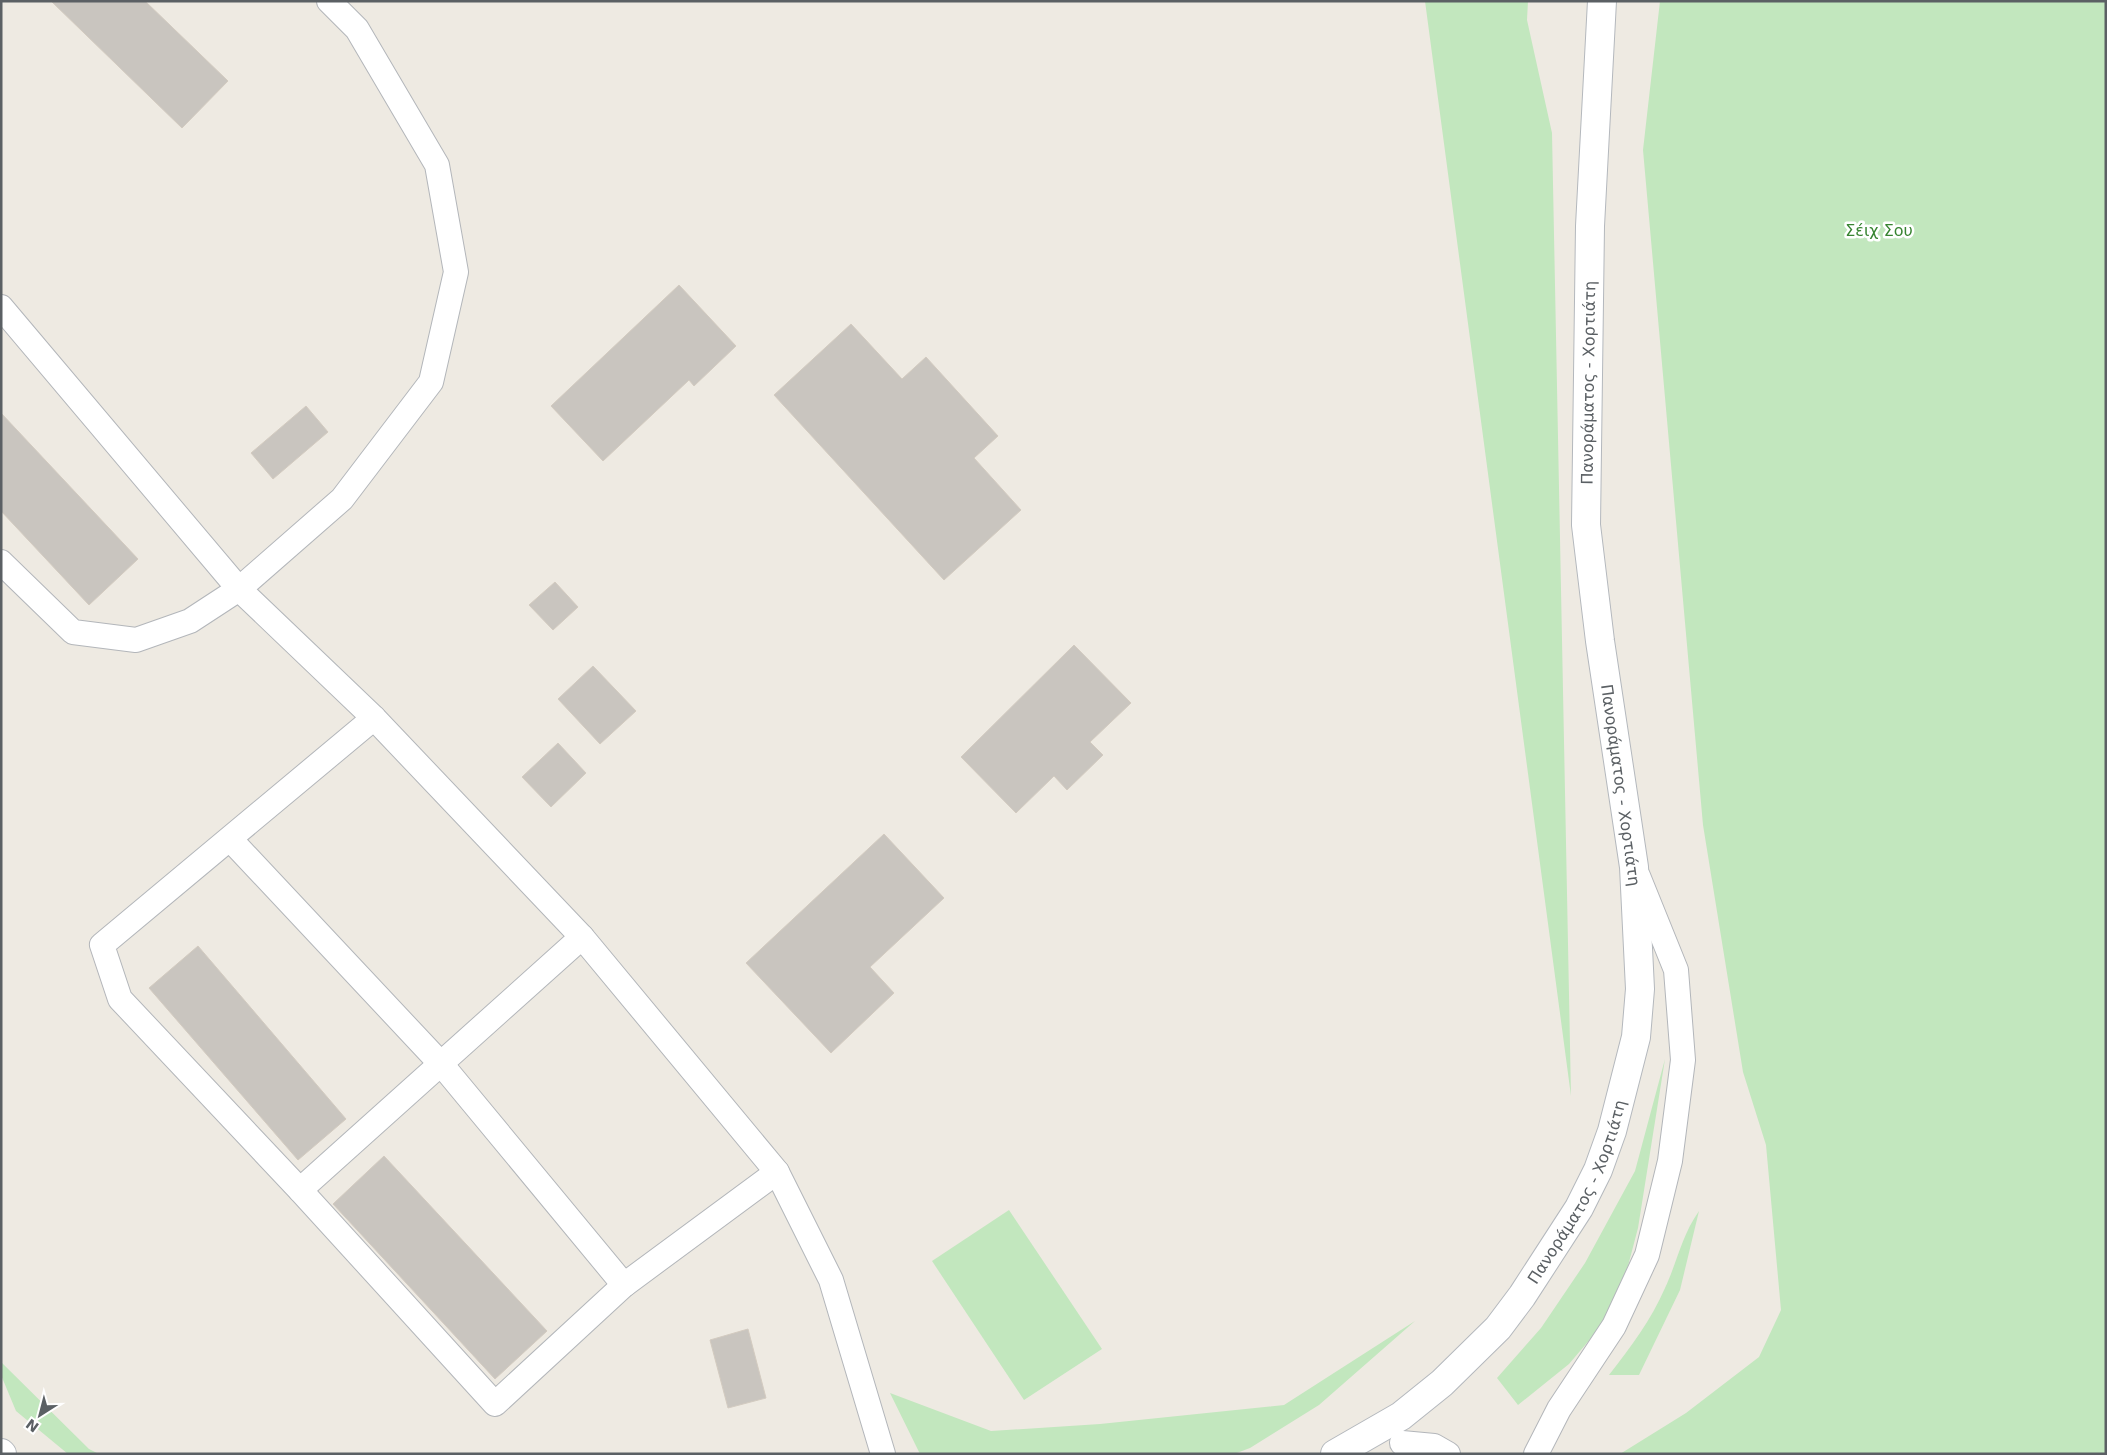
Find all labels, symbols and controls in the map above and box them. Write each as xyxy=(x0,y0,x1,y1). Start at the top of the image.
park label: Σέιχ Σου xyxy=(1845,221,1913,240)
street label: Πανοράματος - Χορτιάτη xyxy=(1578,281,1599,485)
street label: Πανοράματος - Χορτιάτη xyxy=(1597,683,1644,887)
street label: Πανοράματος - Χορτιάτη xyxy=(1524,1098,1630,1287)
north arrow xyxy=(15,1390,65,1440)
text: N xyxy=(23,1416,42,1435)

